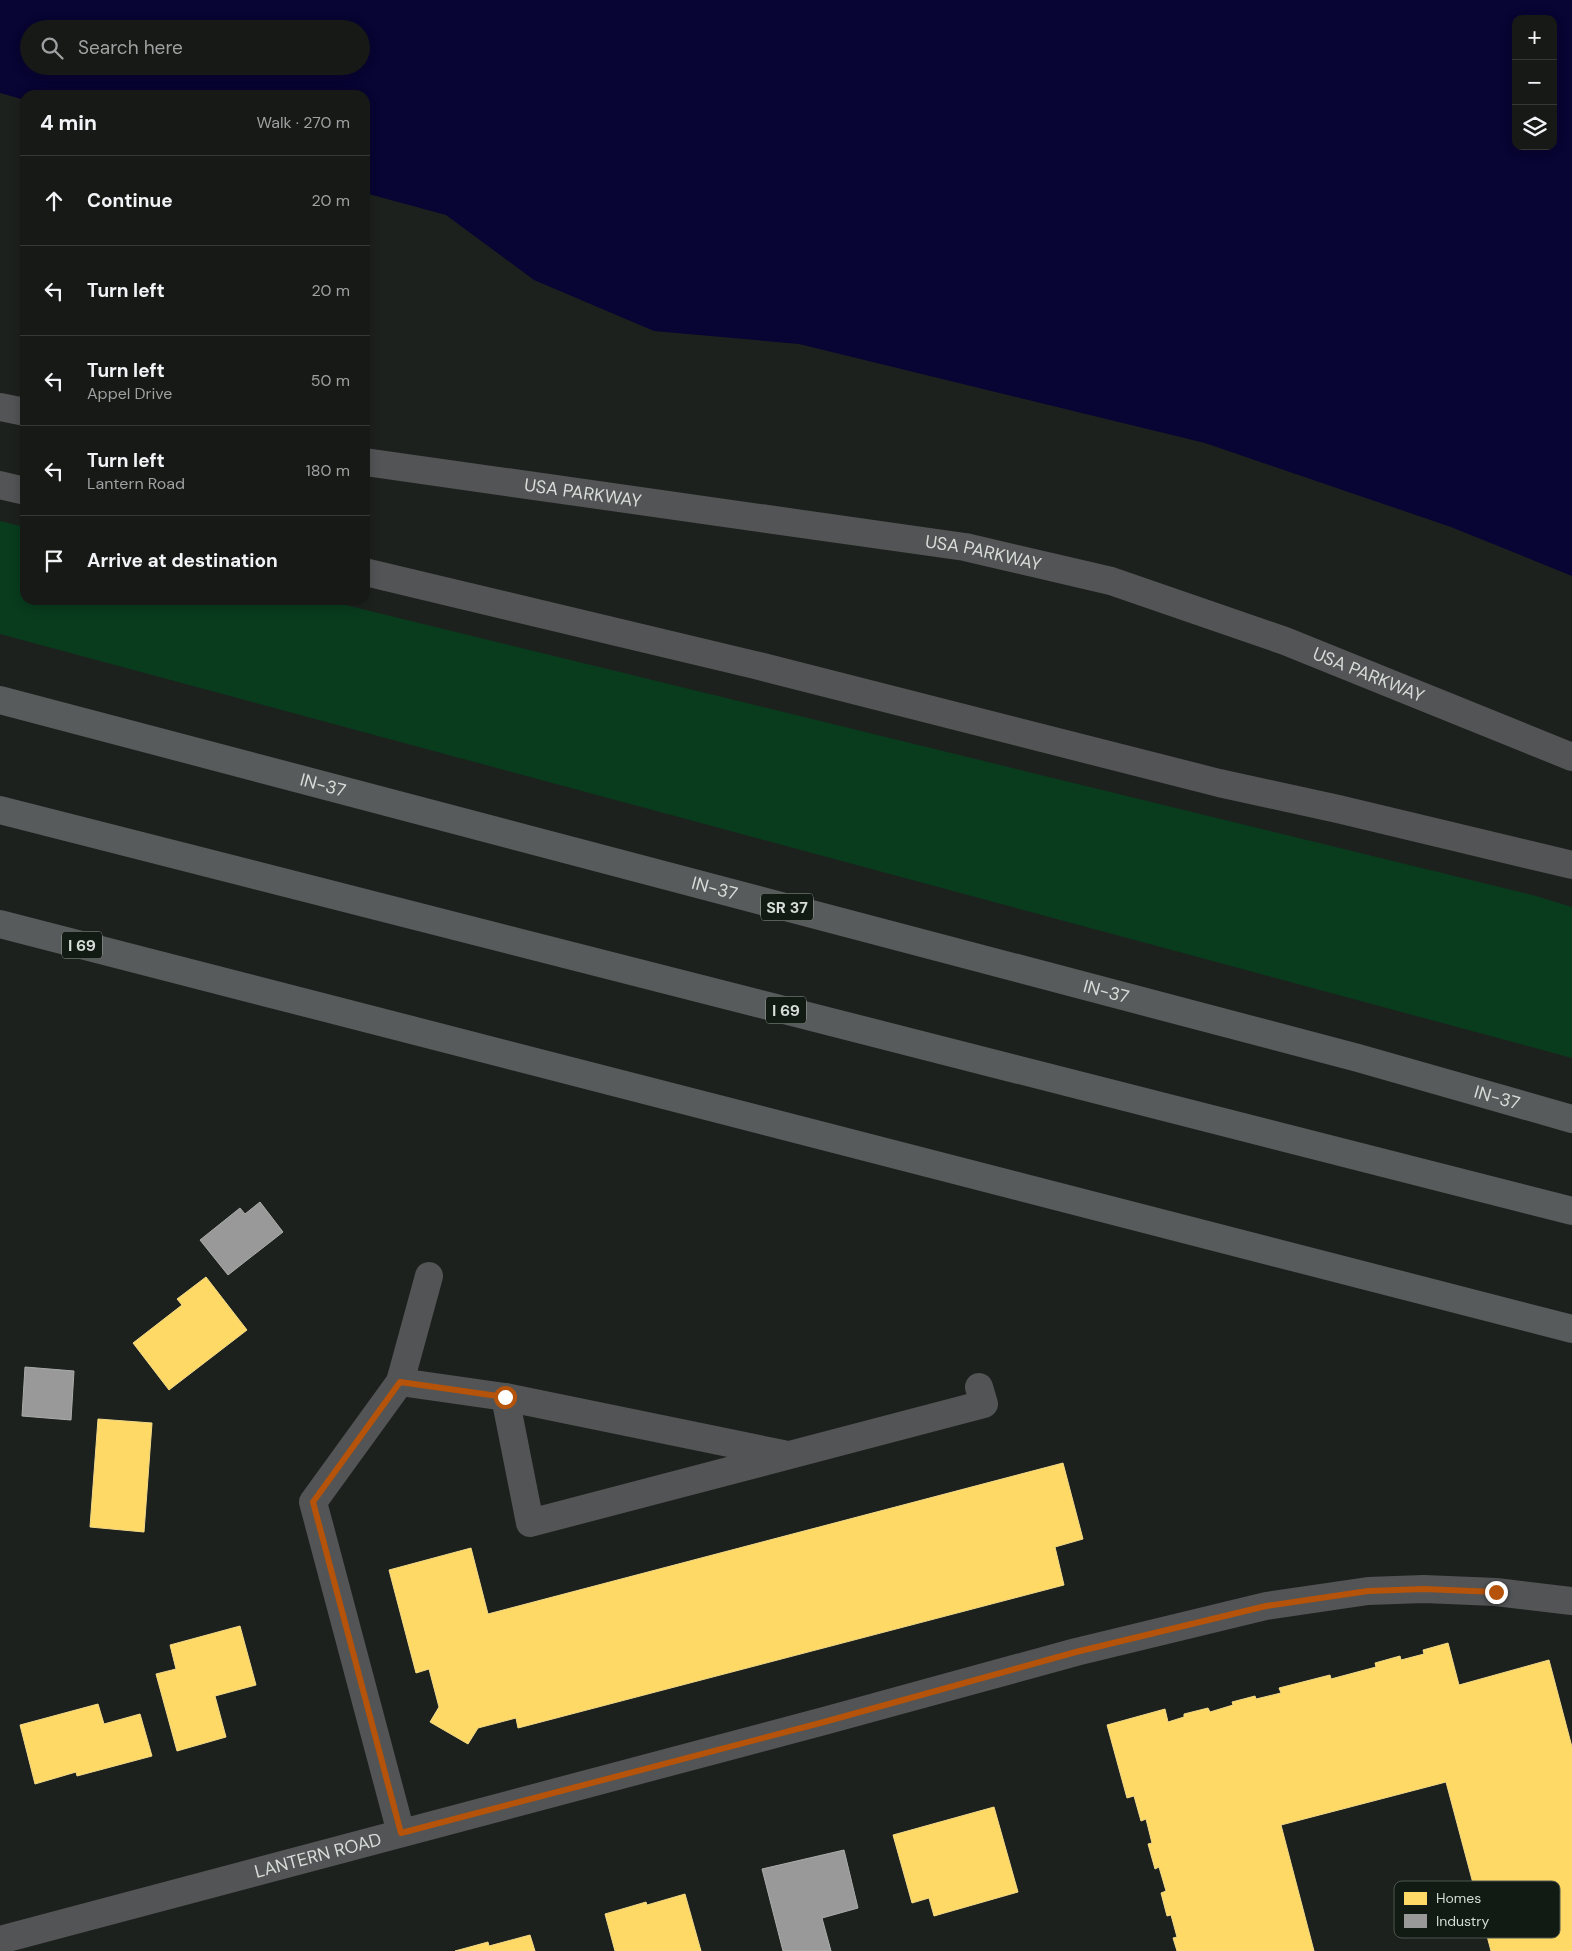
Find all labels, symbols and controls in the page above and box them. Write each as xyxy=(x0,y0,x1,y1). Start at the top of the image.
map controls xyxy=(1512,15,1557,150)
button: + xyxy=(1512,15,1557,60)
search box xyxy=(20,20,370,75)
icon: search xyxy=(38,34,66,62)
text: Search here xyxy=(78,35,183,60)
button: − xyxy=(1512,60,1557,105)
button: layers xyxy=(1512,105,1557,150)
text: 4 min xyxy=(40,109,97,137)
text: Walk · 270 m xyxy=(257,112,350,133)
icon: ahead xyxy=(40,187,68,215)
text: Continue xyxy=(87,188,173,213)
text: 20 m xyxy=(311,190,350,211)
icon: left xyxy=(40,277,68,305)
text: Turn left xyxy=(87,278,165,303)
text: 20 m xyxy=(311,280,350,301)
text: Turn left xyxy=(87,358,165,383)
icon: left xyxy=(40,367,68,395)
text: 50 m xyxy=(311,370,350,391)
text: Appel Drive xyxy=(87,383,172,404)
text: Turn left xyxy=(87,448,165,473)
icon: left xyxy=(40,457,68,485)
text: 180 m xyxy=(306,460,350,481)
text: Lantern Road xyxy=(87,473,185,494)
street label: USA PARKWAY xyxy=(523,473,644,513)
street label: USA PARKWAY xyxy=(924,529,1044,577)
icon: arrive xyxy=(40,547,68,575)
text: Arrive at destination xyxy=(87,548,278,573)
street label: USA PARKWAY xyxy=(1309,641,1428,708)
street label: IN-37 xyxy=(297,768,348,803)
street label: IN-37 xyxy=(689,871,740,906)
road number: SR 37 xyxy=(761,894,813,920)
road number: I 69 xyxy=(62,932,102,958)
street label: IN-37 xyxy=(1081,974,1132,1009)
road number: I 69 xyxy=(766,996,806,1024)
street label: IN-37 xyxy=(1471,1080,1523,1116)
route start xyxy=(494,1386,517,1409)
route end xyxy=(1485,1581,1508,1604)
street label: LANTERN ROAD xyxy=(252,1827,384,1884)
legend xyxy=(1394,1881,1560,1938)
text: Homes xyxy=(1436,1889,1481,1907)
text: Industry xyxy=(1436,1912,1489,1930)

